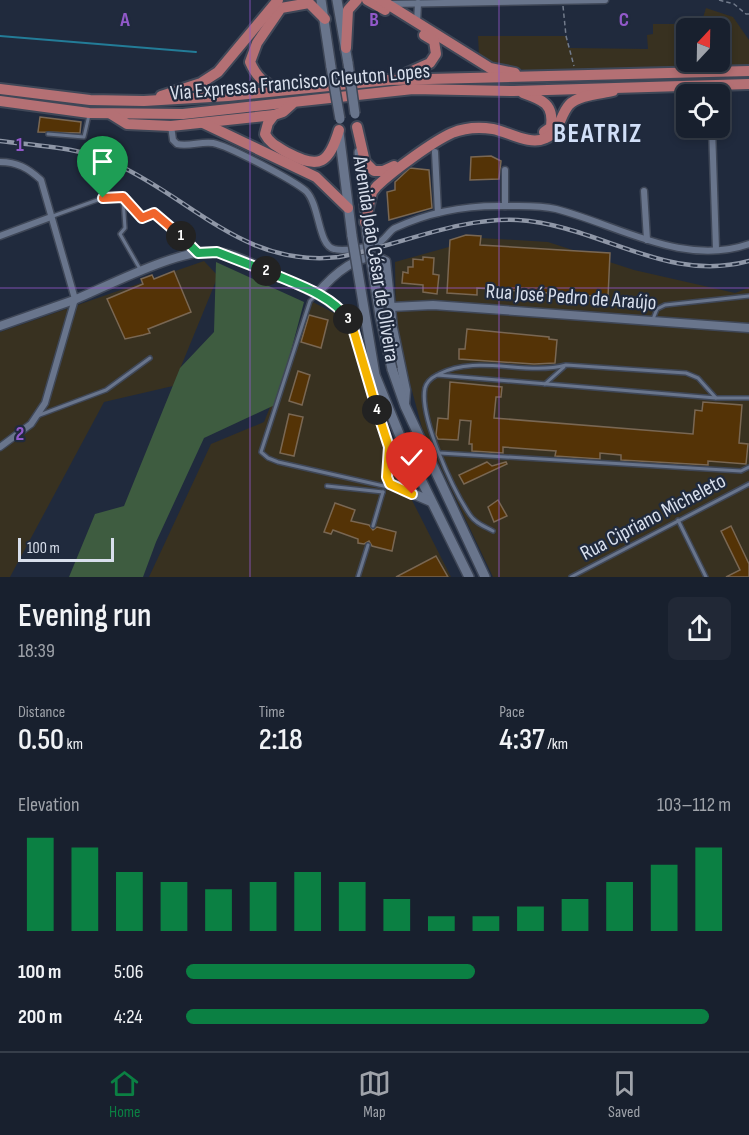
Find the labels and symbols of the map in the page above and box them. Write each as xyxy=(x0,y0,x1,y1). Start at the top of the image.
text: A xyxy=(119,8,130,32)
text: B xyxy=(369,8,379,32)
text: C xyxy=(619,8,629,32)
north arrow xyxy=(676,18,730,72)
street label: Via Expressa Francisco Cleuton Lopes xyxy=(169,58,431,106)
district label: BEATRIZ xyxy=(553,118,643,150)
text: 1 xyxy=(16,133,24,157)
pin xyxy=(77,136,128,198)
street label: Avenida João César de Oliveira xyxy=(347,153,405,364)
pin: 1 xyxy=(166,221,196,251)
pin: 2 xyxy=(251,256,281,286)
street label: Rua José Pedro de Araújo xyxy=(485,279,657,315)
pin: 3 xyxy=(333,304,363,334)
pin: 4 xyxy=(362,395,392,425)
text: 2 xyxy=(16,422,24,446)
pin xyxy=(386,432,437,494)
street label: Rua Cipriano Micheleto xyxy=(576,468,730,566)
scale bar xyxy=(18,535,114,562)

